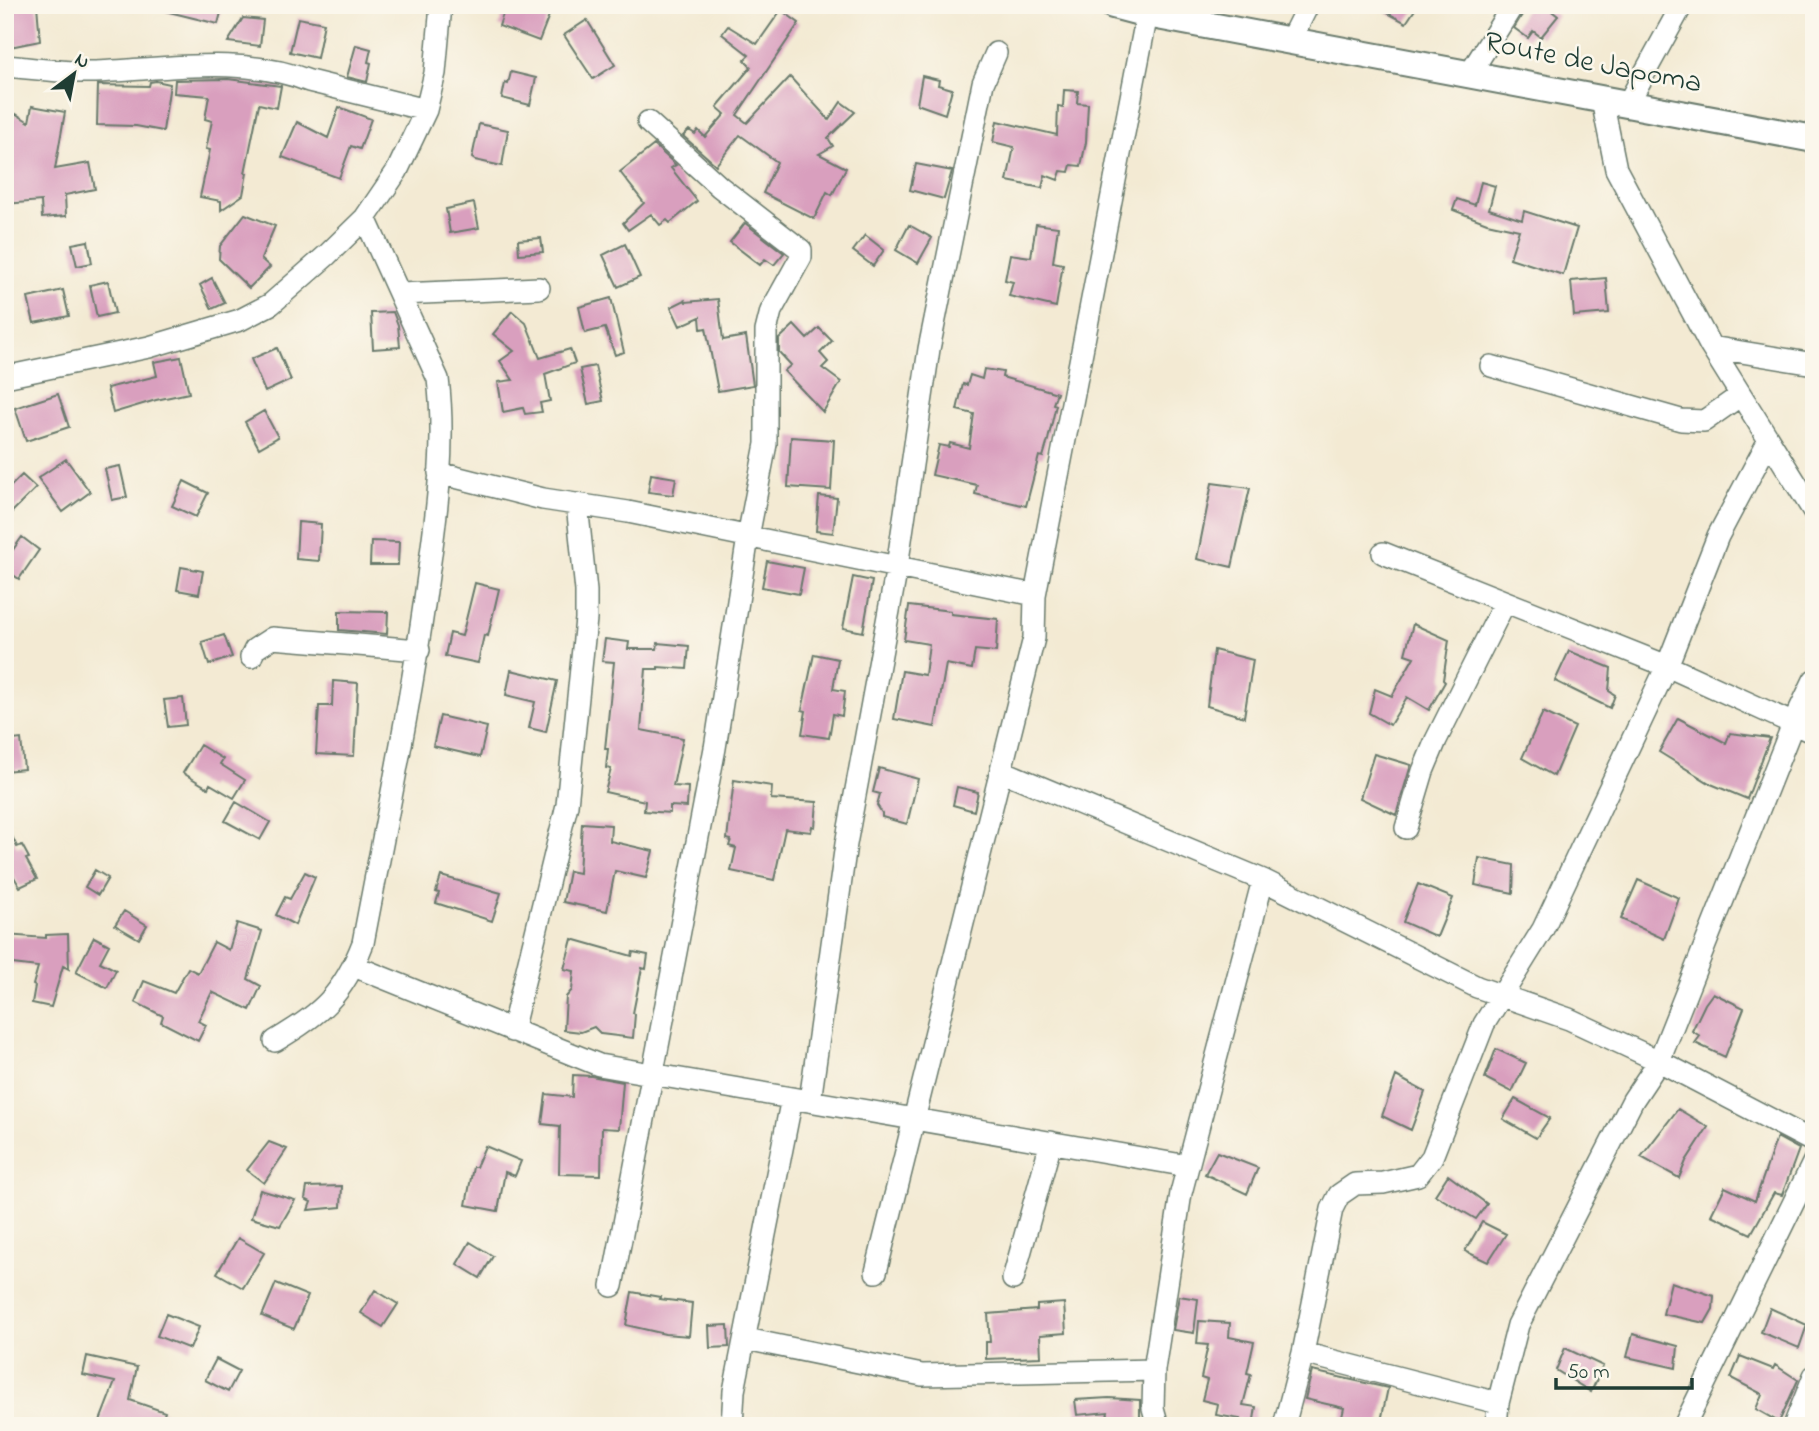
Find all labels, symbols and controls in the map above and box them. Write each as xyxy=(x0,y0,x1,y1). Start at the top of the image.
street label: Route de Japoma xyxy=(1481,21,1705,107)
north arrow xyxy=(38,38,108,108)
text: N xyxy=(69,47,94,77)
scale bar xyxy=(1556,1347,1693,1391)
text: 50 m xyxy=(1567,1358,1610,1388)

